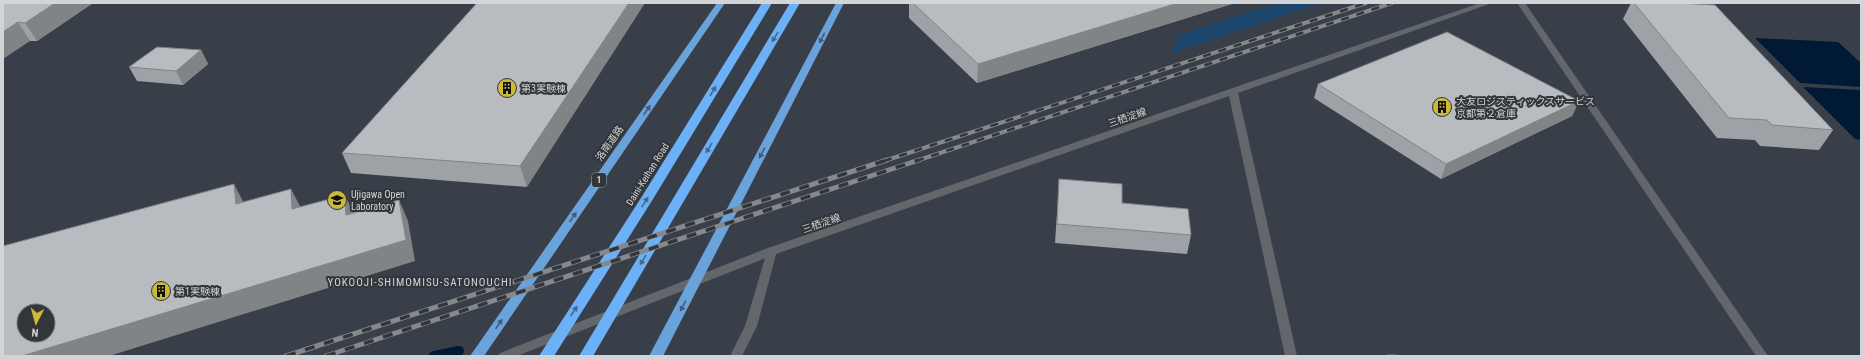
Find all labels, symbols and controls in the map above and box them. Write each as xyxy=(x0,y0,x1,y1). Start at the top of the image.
one-way arrow xyxy=(772,31,779,43)
one-way arrow xyxy=(819,32,825,43)
building icon: 第3実験棟 xyxy=(496,77,518,99)
place label: 第3実験棟 xyxy=(521,83,566,94)
one-way arrow xyxy=(709,85,716,97)
building icon: 大友ロジスティックスサービス 京都第２倉庫 xyxy=(1431,96,1453,118)
place label: 大友ロジスティックスサービス 京都第２倉庫 xyxy=(1456,96,1595,119)
one-way arrow xyxy=(643,105,651,115)
street label: 三栖淀線 xyxy=(1106,106,1148,129)
street label: 洛南道路 xyxy=(593,124,625,163)
street label: Daini-Keihan Road xyxy=(624,141,671,208)
one-way arrow xyxy=(705,143,713,153)
one-way arrow xyxy=(759,147,765,159)
road number: 1 xyxy=(592,173,606,187)
school or university icon: Ujigawa Open Laboratory xyxy=(326,189,348,211)
place label: Ujigawa Open Laboratory xyxy=(351,189,405,212)
one-way arrow xyxy=(641,196,648,208)
one-way arrow xyxy=(569,212,577,222)
street label: 三栖淀線 xyxy=(800,212,842,235)
one-way arrow xyxy=(639,254,646,266)
district label: YOKOOJI-SHIMOMISU-SATONOUCHI xyxy=(328,276,512,289)
building icon: 第1実験棟 xyxy=(150,280,172,302)
place label: 第1実験棟 xyxy=(175,286,220,297)
one-way arrow xyxy=(680,300,686,312)
north arrow xyxy=(16,303,56,343)
one-way arrow xyxy=(570,306,578,317)
one-way arrow xyxy=(495,319,503,329)
text: N xyxy=(31,326,39,339)

